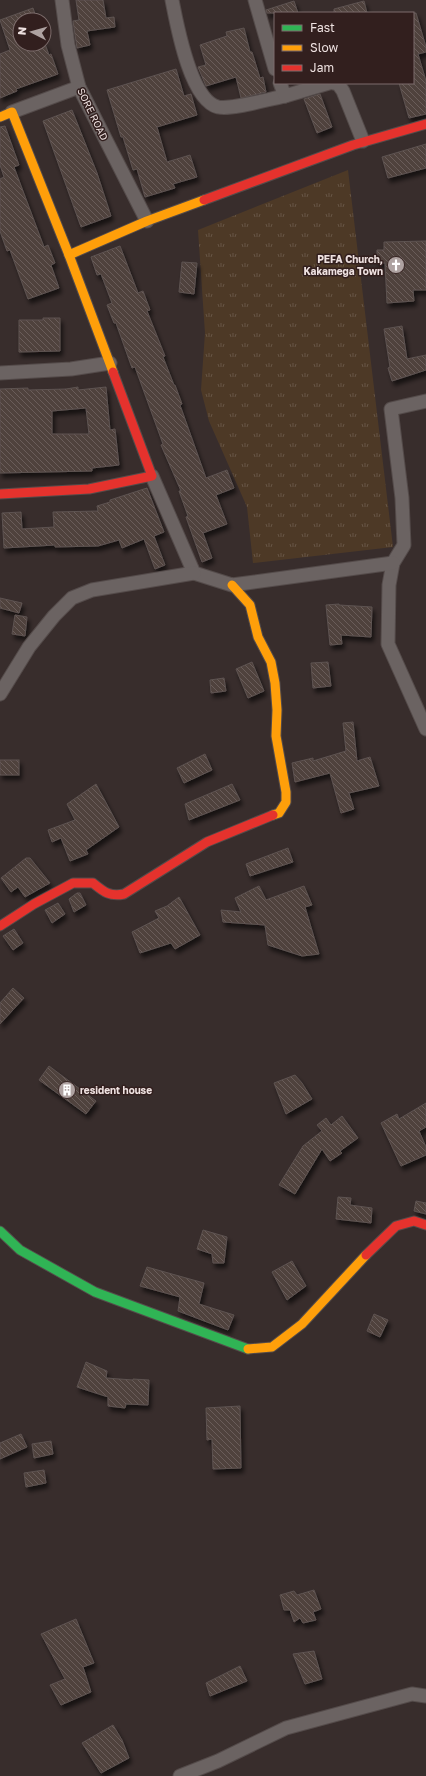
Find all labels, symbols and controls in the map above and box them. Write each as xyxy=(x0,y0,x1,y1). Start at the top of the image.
north arrow xyxy=(12,12,52,52)
legend xyxy=(274,12,414,84)
text: Fast xyxy=(310,20,335,35)
text: N xyxy=(15,26,28,36)
text: Slow xyxy=(310,40,338,55)
text: Jam xyxy=(310,60,334,75)
street label: SORE ROAD xyxy=(75,86,111,142)
place label: PEFA Church, Kakamega Town xyxy=(303,253,383,277)
church icon: PEFA Church, Kakamega Town xyxy=(386,255,406,275)
building icon: resident house xyxy=(57,1080,77,1100)
place label: resident house xyxy=(80,1084,152,1096)

